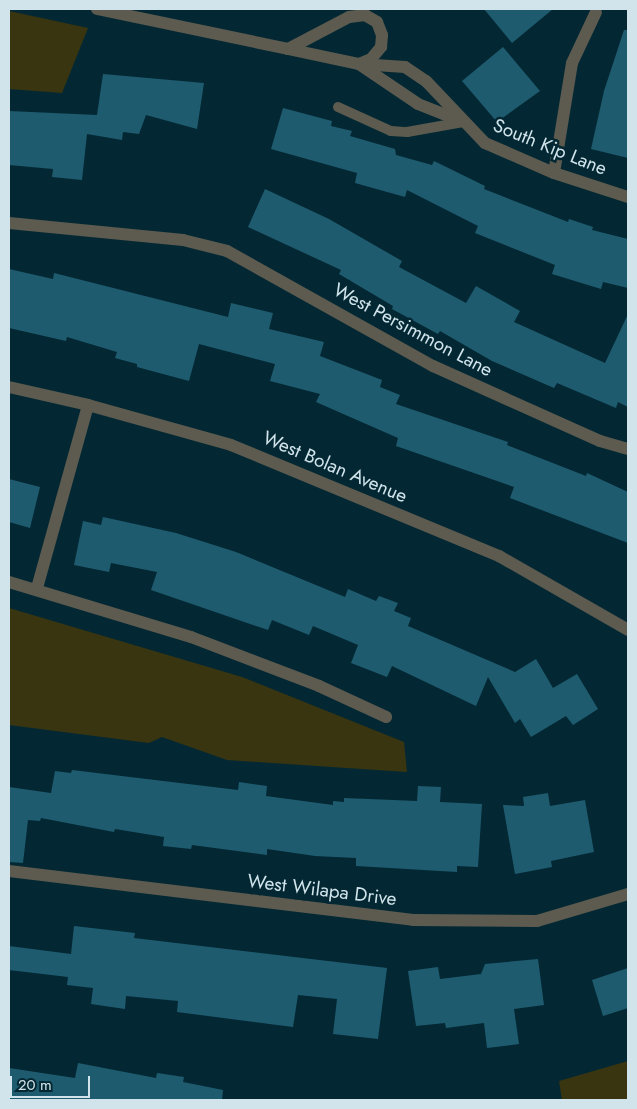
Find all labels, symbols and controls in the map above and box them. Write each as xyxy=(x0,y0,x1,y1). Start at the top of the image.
street label: South Kip Lane xyxy=(490,114,610,180)
street label: West Persimmon Lane xyxy=(330,278,496,382)
street label: West Bolan Avenue xyxy=(260,426,410,508)
street label: West Wilapa Drive xyxy=(246,870,398,910)
scale bar xyxy=(12,1066,92,1098)
text: 20 m xyxy=(18,1074,52,1096)

